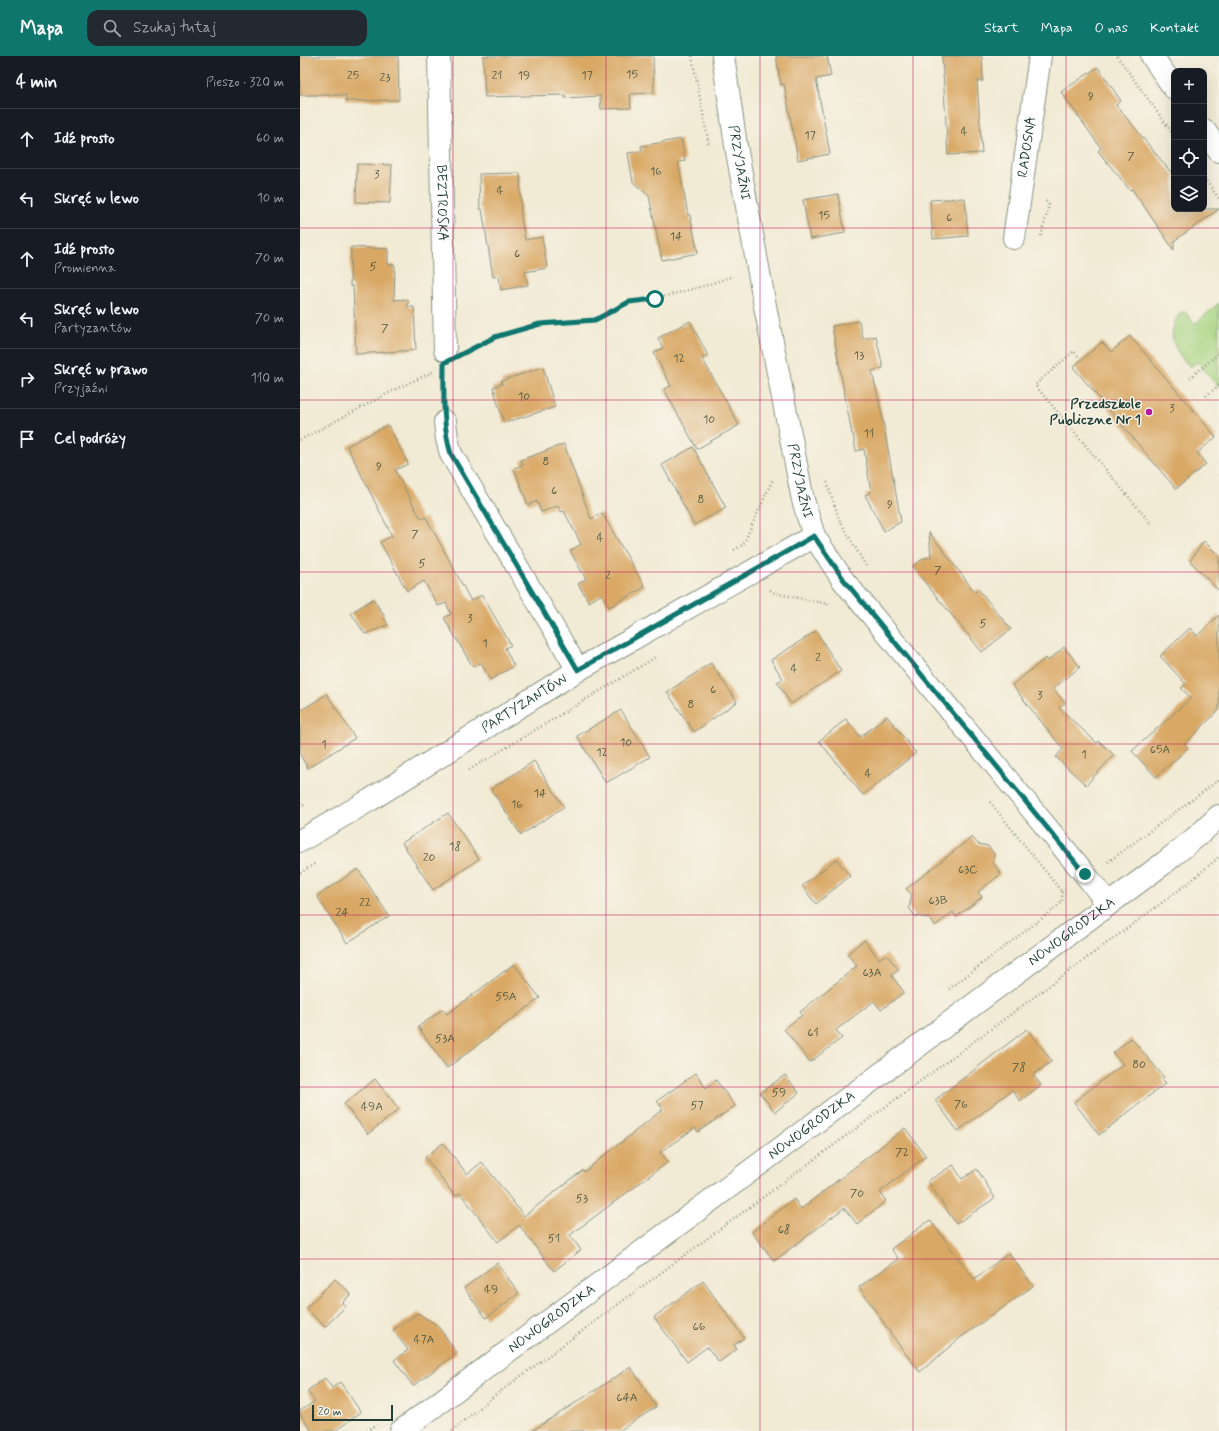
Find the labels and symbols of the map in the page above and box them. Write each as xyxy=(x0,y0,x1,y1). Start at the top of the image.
house number: 15 xyxy=(626,67,638,83)
house number: 25 xyxy=(347,68,359,84)
house number: 21 xyxy=(491,68,503,84)
house number: 19 xyxy=(518,68,530,84)
house number: 17 xyxy=(581,68,593,84)
house number: 23 xyxy=(380,70,390,86)
house number: 9 xyxy=(1088,89,1094,105)
street label: RADOSNA xyxy=(1014,115,1040,179)
street label: PRZYJAŹNI xyxy=(724,124,755,202)
house number: 4 xyxy=(961,124,968,140)
house number: 17 xyxy=(804,128,816,144)
house number: 7 xyxy=(1127,149,1135,165)
street label: BEZTROSKA xyxy=(432,164,452,242)
house number: 16 xyxy=(650,164,662,180)
house number: 3 xyxy=(374,167,380,183)
house number: 4 xyxy=(497,183,504,199)
house number: 15 xyxy=(818,208,830,224)
house number: 6 xyxy=(946,210,952,226)
house number: 14 xyxy=(670,229,682,245)
house number: 6 xyxy=(514,246,520,262)
house number: 5 xyxy=(369,259,377,275)
route start xyxy=(646,290,664,308)
house number: 7 xyxy=(381,321,389,337)
house number: 13 xyxy=(854,348,864,364)
house number: 12 xyxy=(673,351,685,367)
house number: 10 xyxy=(518,389,530,405)
place label: Przedszkole Publiczne Nr 1 xyxy=(1050,395,1141,429)
house number: 3 xyxy=(1169,401,1175,417)
marker: Przedszkole Publiczne Nr 1 xyxy=(1144,407,1154,417)
house number: 10 xyxy=(703,412,715,428)
house number: 11 xyxy=(864,426,874,442)
street label: PRZYJAŹNI xyxy=(783,442,817,521)
house number: 8 xyxy=(543,454,549,470)
house number: 9 xyxy=(376,459,382,475)
house number: 6 xyxy=(551,483,557,499)
house number: 8 xyxy=(698,492,704,508)
house number: 9 xyxy=(887,497,893,513)
house number: 7 xyxy=(411,527,419,543)
house number: 4 xyxy=(597,530,604,546)
house number: 5 xyxy=(418,556,426,572)
house number: 7 xyxy=(934,563,942,579)
house number: 2 xyxy=(605,568,611,584)
house number: 3 xyxy=(467,611,473,627)
house number: 5 xyxy=(979,616,987,632)
house number: 1 xyxy=(482,636,488,652)
house number: 2 xyxy=(815,650,821,666)
house number: 4 xyxy=(791,661,798,677)
street label: PARTYZANTÓW xyxy=(478,670,571,737)
house number: 6 xyxy=(710,682,716,698)
house number: 3 xyxy=(1037,688,1043,704)
house number: 8 xyxy=(688,697,694,713)
house number: 10 xyxy=(620,735,632,751)
house number: 1 xyxy=(321,737,327,753)
house number: 65A xyxy=(1150,742,1170,758)
house number: 12 xyxy=(596,745,608,761)
house number: 1 xyxy=(1081,747,1087,763)
house number: 4 xyxy=(865,766,872,782)
house number: 14 xyxy=(534,786,546,802)
house number: 16 xyxy=(511,797,523,813)
house number: 18 xyxy=(449,839,461,855)
house number: 20 xyxy=(423,850,436,866)
house number: 63C xyxy=(958,862,978,878)
route end xyxy=(1076,865,1094,883)
house number: 63B xyxy=(929,893,948,909)
street label: NOWOGRODZKA xyxy=(1024,893,1119,970)
house number: 22 xyxy=(359,895,371,911)
house number: 24 xyxy=(335,905,349,921)
house number: 63A xyxy=(862,965,882,981)
house number: 55A xyxy=(495,989,517,1005)
house number: 61 xyxy=(807,1025,819,1041)
house number: 53A xyxy=(435,1031,455,1047)
house number: 80 xyxy=(1132,1057,1146,1073)
house number: 78 xyxy=(1012,1060,1026,1076)
house number: 59 xyxy=(772,1085,786,1101)
street label: NOWOGRODZKA xyxy=(765,1087,859,1164)
house number: 76 xyxy=(954,1097,968,1113)
house number: 57 xyxy=(690,1098,704,1114)
house number: 49A xyxy=(361,1099,383,1115)
house number: 72 xyxy=(895,1145,909,1161)
house number: 70 xyxy=(850,1186,864,1202)
house number: 53 xyxy=(576,1191,588,1207)
house number: 68 xyxy=(778,1222,790,1238)
house number: 51 xyxy=(548,1231,560,1247)
street label: NOWOGRODZKA xyxy=(505,1280,599,1357)
house number: 49 xyxy=(484,1282,498,1298)
house number: 66 xyxy=(693,1319,706,1335)
house number: 47A xyxy=(414,1332,435,1348)
house number: 64A xyxy=(616,1390,638,1406)
scale bar xyxy=(312,1403,393,1422)

